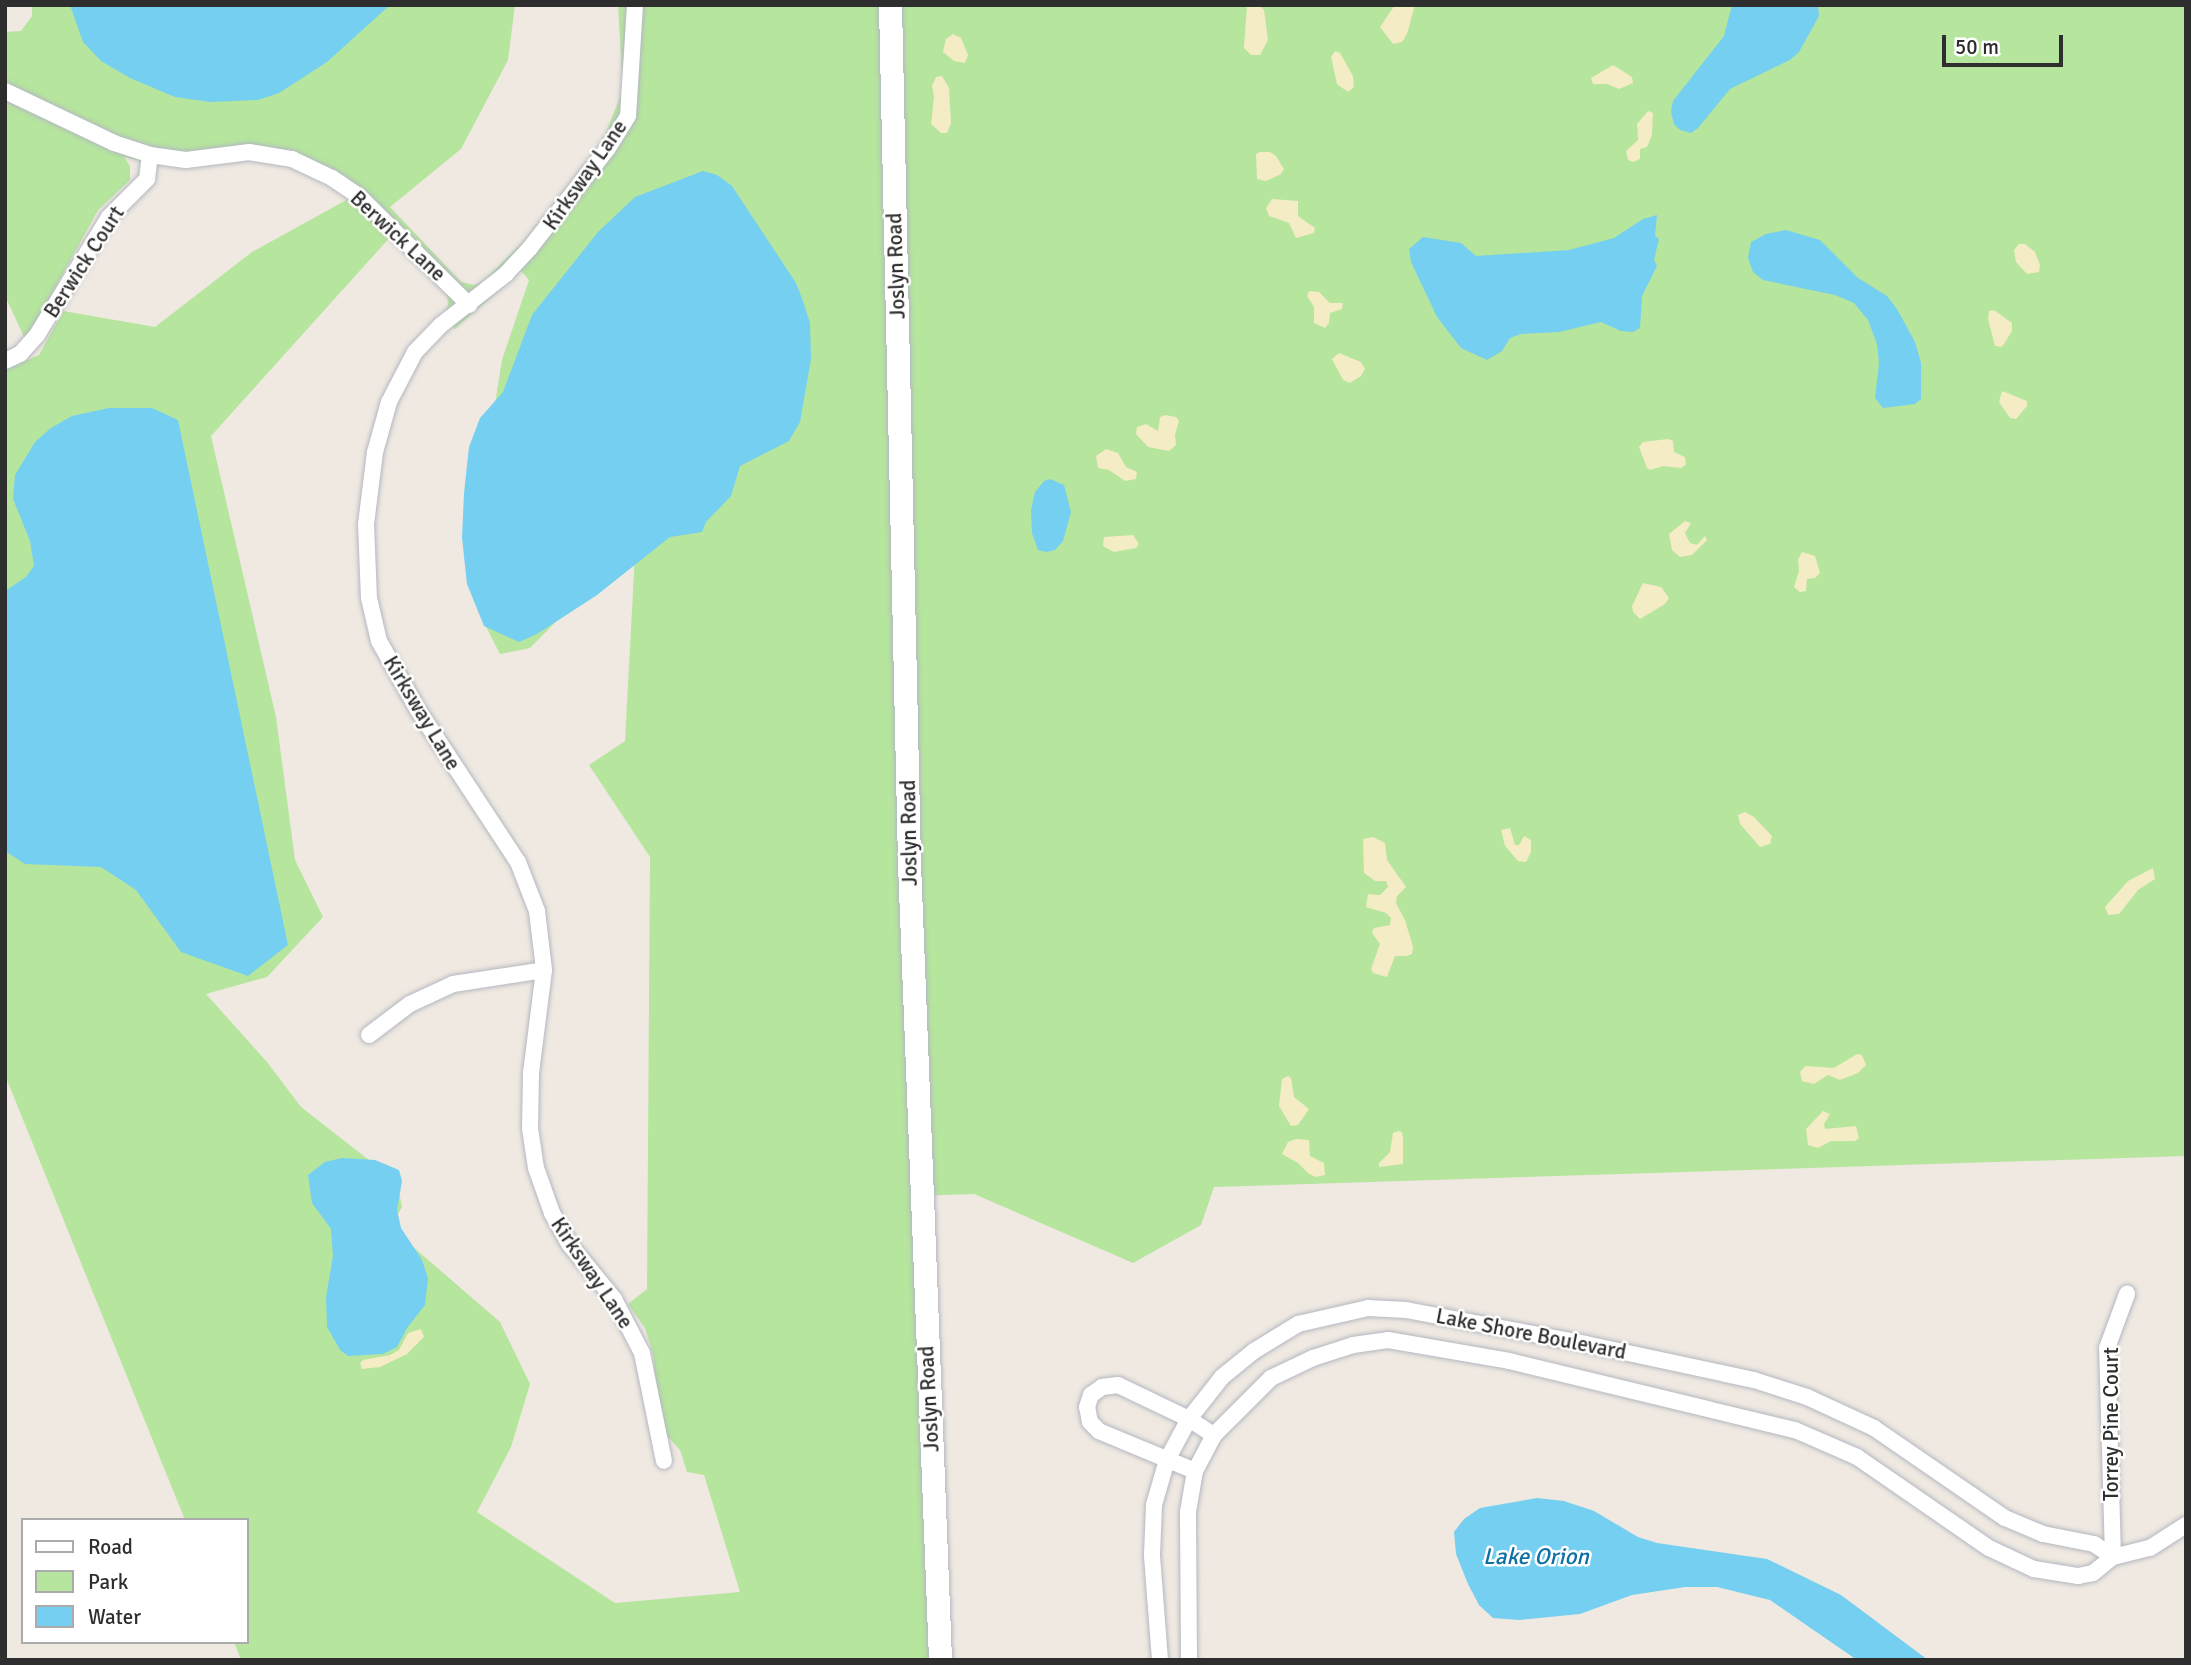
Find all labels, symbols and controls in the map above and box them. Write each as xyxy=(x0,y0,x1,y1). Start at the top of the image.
scale bar xyxy=(1946,21,2067,65)
text: 50 m xyxy=(1955,34,1999,60)
street label: Kirksway Lane xyxy=(538,115,632,235)
street label: Berwick Lane xyxy=(345,186,451,286)
street label: Berwick Court xyxy=(39,201,129,323)
street label: Joslyn Road xyxy=(882,212,910,320)
street label: Kirksway Lane xyxy=(378,651,466,775)
street label: Joslyn Road xyxy=(895,780,923,886)
street label: Kirksway Lane xyxy=(546,1213,638,1333)
street label: Lake Shore Boulevard xyxy=(1434,1303,1628,1365)
street label: Joslyn Road xyxy=(914,1345,944,1453)
street label: Torrey Pine Court xyxy=(2098,1347,2124,1501)
legend xyxy=(21,1518,248,1644)
text: Road xyxy=(88,1534,133,1560)
water label: Lake Orion xyxy=(1483,1543,1589,1571)
text: Park xyxy=(88,1569,128,1595)
text: Water xyxy=(88,1604,141,1630)

